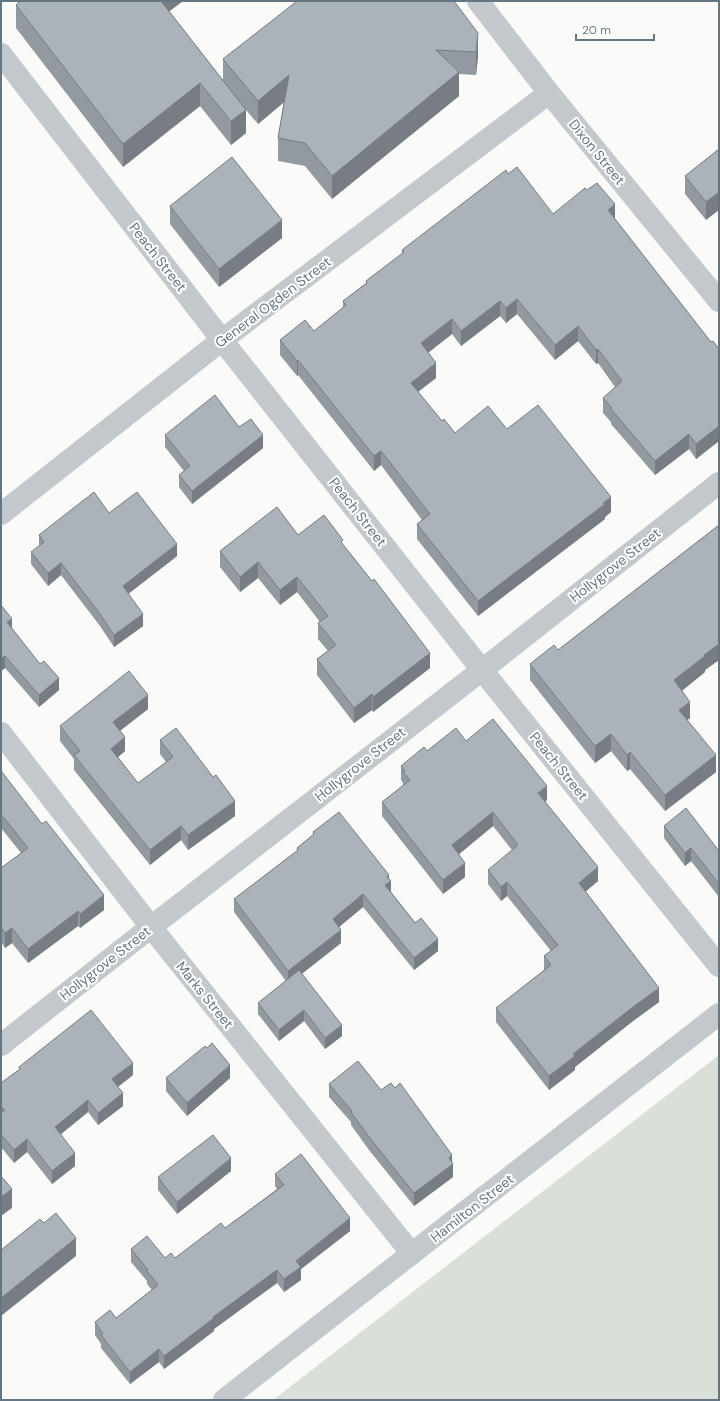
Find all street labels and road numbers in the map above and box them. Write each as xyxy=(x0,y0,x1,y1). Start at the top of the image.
street label: Dixon Street xyxy=(565,115,629,189)
street label: Peach Street xyxy=(125,219,191,295)
street label: General Ogden Street xyxy=(211,252,335,352)
street label: Peach Street xyxy=(325,474,391,550)
street label: Hollygrove Street xyxy=(566,524,664,606)
street label: Hollygrove Street xyxy=(311,723,409,805)
street label: Peach Street xyxy=(526,728,592,804)
street label: Hollygrove Street xyxy=(56,922,154,1004)
street label: Marks Street xyxy=(172,958,238,1032)
street label: Hamilton Street xyxy=(427,1170,517,1246)

